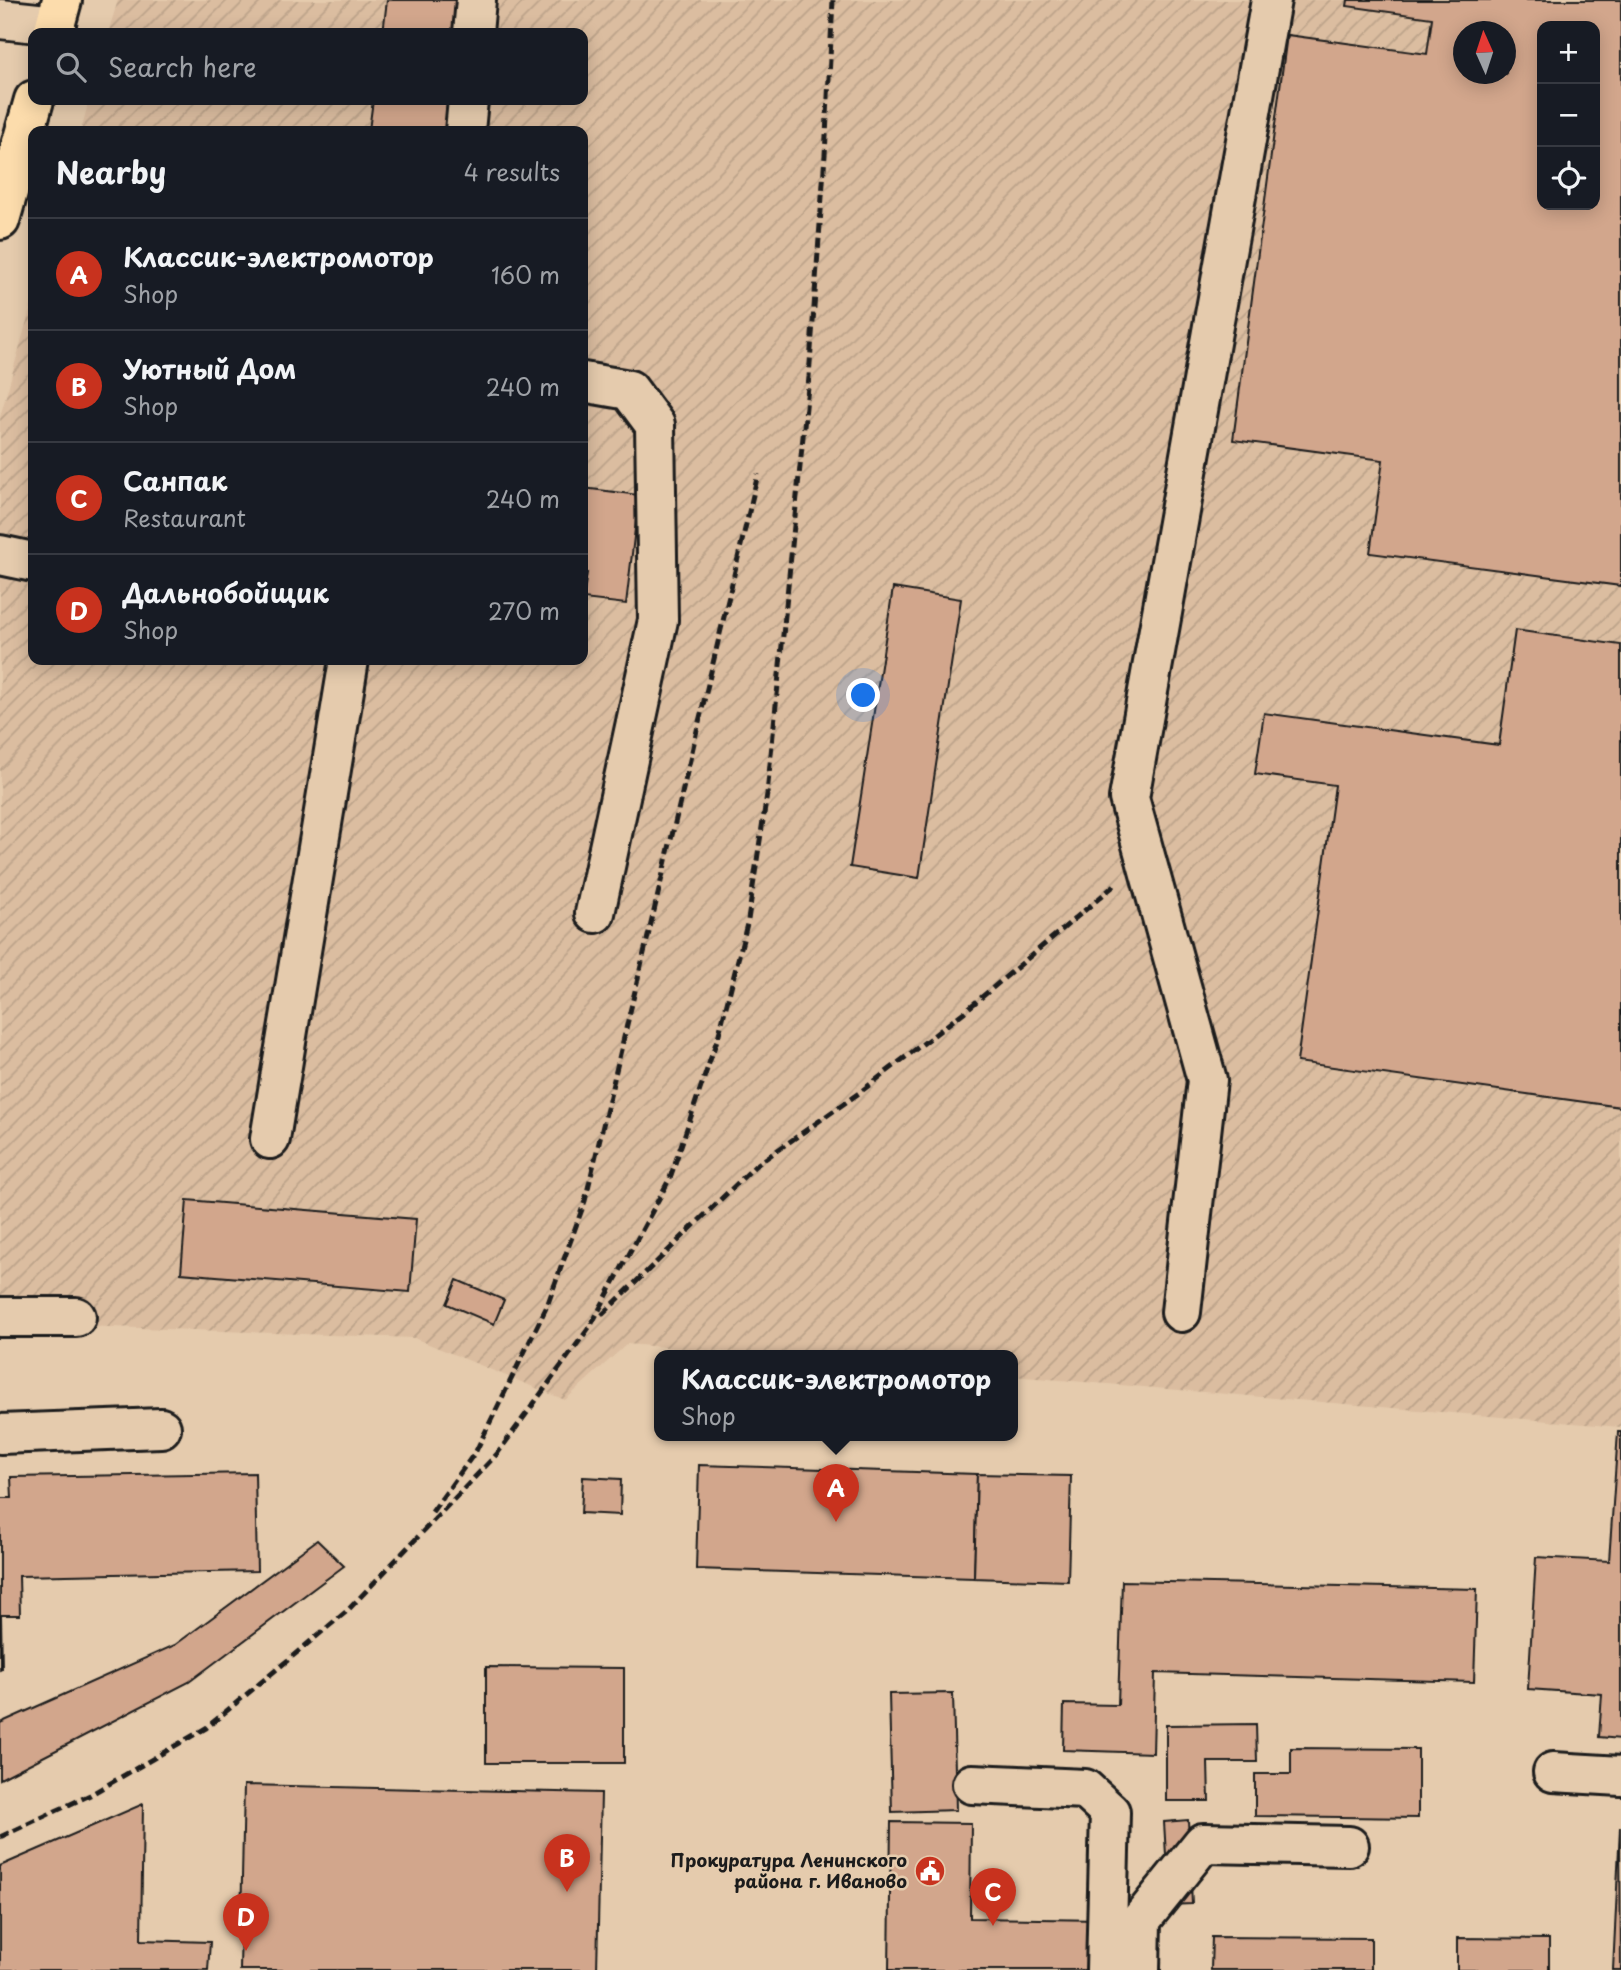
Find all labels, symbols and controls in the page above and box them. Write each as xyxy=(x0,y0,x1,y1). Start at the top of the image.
north arrow xyxy=(1453,21,1516,84)
map controls xyxy=(1537,21,1600,210)
button: + xyxy=(1537,21,1600,84)
search box xyxy=(28,28,588,105)
text: Search here xyxy=(108,47,257,86)
icon: search xyxy=(52,48,90,86)
button: − xyxy=(1537,84,1600,147)
button: locate xyxy=(1537,147,1600,210)
text: Nearby xyxy=(56,149,166,194)
text: 4 results xyxy=(464,154,560,189)
text: Классик-электромотор xyxy=(123,237,434,276)
text: A xyxy=(70,257,88,292)
text: 160 m xyxy=(491,257,560,292)
text: Shop xyxy=(123,276,178,311)
text: Уютный Дом xyxy=(123,349,296,388)
text: B xyxy=(71,369,87,404)
text: 240 m xyxy=(486,369,560,404)
text: Shop xyxy=(123,388,178,423)
text: Санпак xyxy=(123,461,227,500)
text: C xyxy=(70,481,88,516)
text: 240 m xyxy=(486,481,560,516)
text: Restaurant xyxy=(123,500,246,535)
text: Дальнобойщик xyxy=(123,573,329,612)
text: D xyxy=(70,593,88,628)
text: 270 m xyxy=(488,593,560,628)
text: Shop xyxy=(123,612,178,647)
your location xyxy=(846,678,880,712)
popup xyxy=(654,1350,1018,1441)
text: Классик-электромотор xyxy=(681,1359,991,1398)
text: Shop xyxy=(681,1398,736,1433)
pin: A xyxy=(813,1464,859,1522)
pin: B xyxy=(544,1834,590,1892)
place label: Прокуратура Ленинского района г. Иваново xyxy=(671,1846,907,1894)
public building icon: Прокуратура Ленинского района г. Иваново xyxy=(913,1854,947,1888)
pin: C xyxy=(970,1868,1016,1926)
pin: D xyxy=(223,1893,269,1951)

